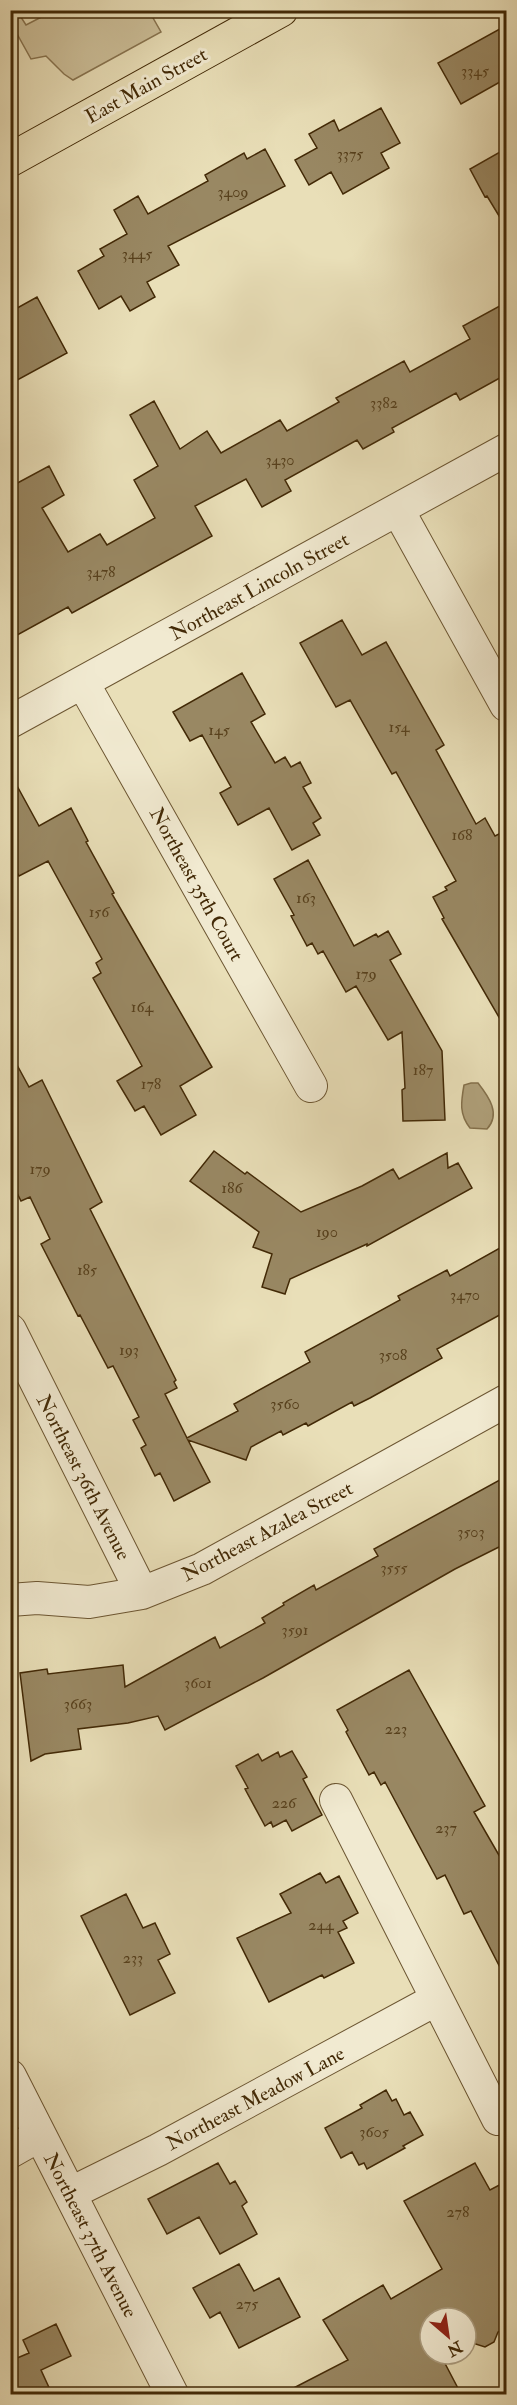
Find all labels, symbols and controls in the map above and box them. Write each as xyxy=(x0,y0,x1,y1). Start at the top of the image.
street label: East Main Street xyxy=(81,41,212,129)
house number: 3345 xyxy=(461,61,489,81)
house number: 3375 xyxy=(337,144,363,164)
house number: 3409 xyxy=(217,182,249,202)
house number: 3445 xyxy=(122,244,152,264)
house number: 3382 xyxy=(370,393,398,413)
house number: 3430 xyxy=(265,450,295,470)
street label: Northeast Lincoln Street xyxy=(165,527,354,646)
house number: 3478 xyxy=(86,562,116,582)
house number: 154 xyxy=(389,717,411,737)
house number: 145 xyxy=(208,720,230,740)
street label: Northeast 35th Court xyxy=(144,803,249,966)
house number: 168 xyxy=(451,825,473,845)
house number: 163 xyxy=(296,888,316,908)
house number: 156 xyxy=(89,902,110,922)
house number: 179 xyxy=(355,964,377,984)
house number: 164 xyxy=(131,997,155,1017)
house number: 187 xyxy=(413,1060,434,1080)
house number: 178 xyxy=(141,1074,162,1094)
house number: 179 xyxy=(29,1159,51,1179)
house number: 186 xyxy=(221,1178,244,1198)
house number: 190 xyxy=(316,1222,338,1242)
house number: 185 xyxy=(77,1260,97,1280)
house number: 3470 xyxy=(450,1285,480,1305)
house number: 193 xyxy=(119,1340,139,1360)
house number: 3508 xyxy=(379,1345,408,1365)
street label: Northeast 36th Avenue xyxy=(31,1390,136,1564)
house number: 3560 xyxy=(270,1394,300,1414)
street label: Northeast Azalea Street xyxy=(177,1476,358,1587)
house number: 3503 xyxy=(457,1522,485,1542)
house number: 3555 xyxy=(380,1558,408,1578)
house number: 3591 xyxy=(281,1620,309,1640)
house number: 3601 xyxy=(184,1673,212,1693)
house number: 3663 xyxy=(64,1694,92,1714)
house number: 223 xyxy=(385,1719,407,1739)
house number: 226 xyxy=(272,1793,297,1813)
house number: 237 xyxy=(435,1818,457,1838)
house number: 244 xyxy=(308,1915,335,1935)
house number: 233 xyxy=(123,1948,143,1968)
street label: Northeast Meadow Lane xyxy=(162,2041,349,2156)
house number: 3605 xyxy=(359,2122,389,2142)
street label: Northeast 37th Avenue xyxy=(38,2149,143,2322)
house number: 278 xyxy=(447,2202,470,2222)
house number: 275 xyxy=(236,2294,258,2314)
north arrow xyxy=(418,2306,478,2366)
text: N xyxy=(443,2336,467,2361)

